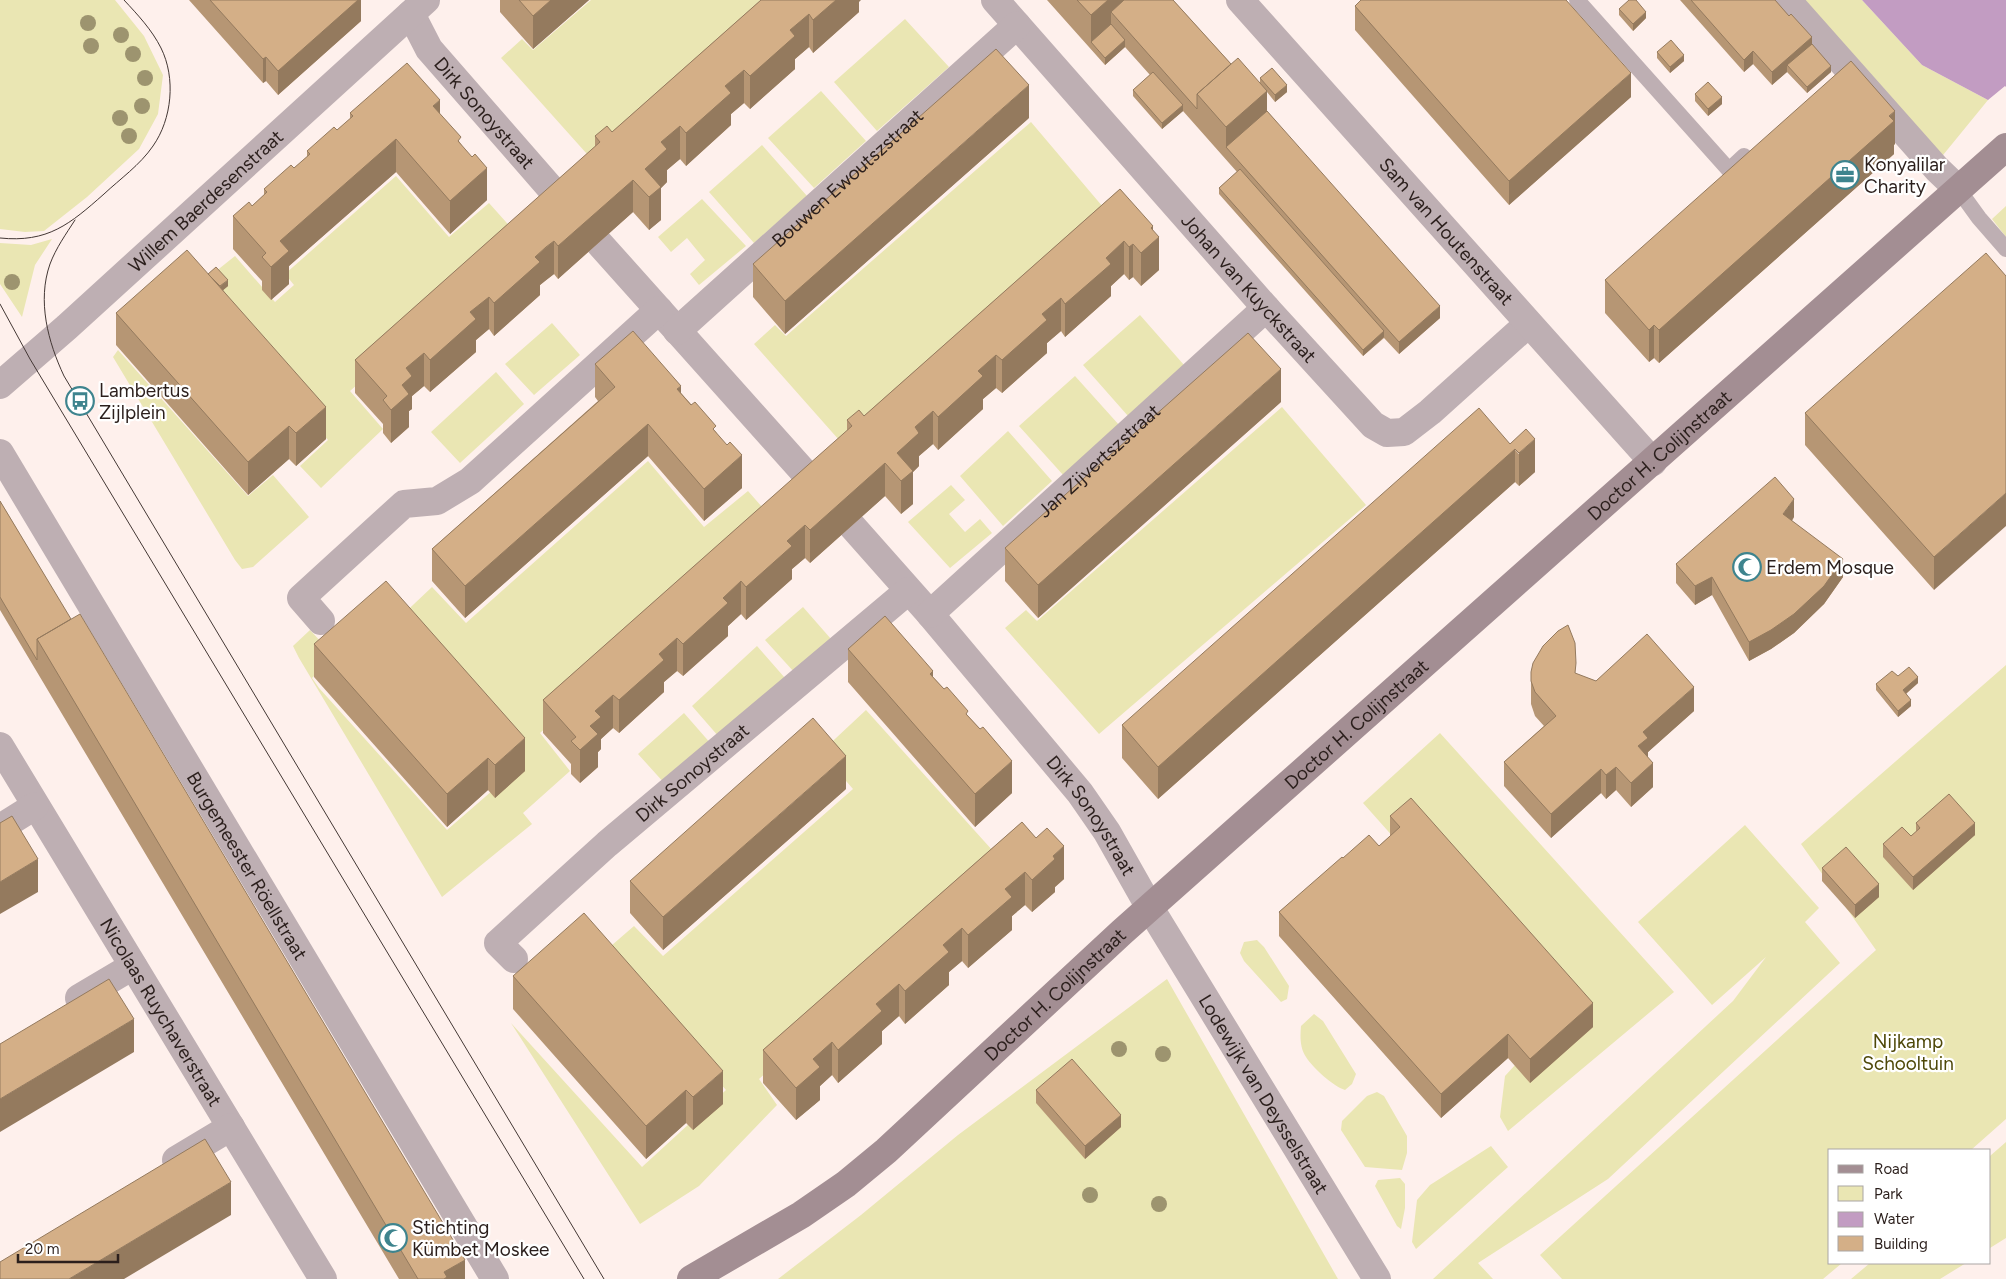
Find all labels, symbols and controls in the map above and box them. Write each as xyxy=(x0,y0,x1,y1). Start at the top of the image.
street label: Dirk Sonoystraat xyxy=(430,52,540,173)
street label: Bouwen Ewoutszstraat xyxy=(767,104,928,252)
street label: Willem Baerdesenstraat xyxy=(124,125,288,277)
street label: Sam van Houtenstraat xyxy=(1375,153,1519,310)
place label: Konyalilar Charity xyxy=(1864,153,1946,198)
office icon: Konyalilar Charity xyxy=(1830,160,1860,190)
street label: Johan van Kuyckstraat xyxy=(1177,209,1321,367)
place label: Lambertus Zijlplein xyxy=(99,379,189,424)
street label: Doctor H. Colijnstraat xyxy=(1582,385,1736,525)
bus stop icon: Lambertus Zijlplein xyxy=(65,386,95,416)
street label: Jan Zijvertszstraat xyxy=(1033,399,1165,522)
mosque icon: Erdem Mosque xyxy=(1732,552,1762,582)
place label: Erdem Mosque xyxy=(1766,556,1894,579)
street label: Doctor H. Colijnstraat xyxy=(1280,654,1433,794)
street label: Dirk Sonoystraat xyxy=(631,718,753,827)
street label: Dirk Sonoystraat xyxy=(1042,751,1141,879)
street label: Burgemeester Röellstraat xyxy=(182,767,312,964)
street label: Nicolaas Ruychaverstraat xyxy=(95,914,227,1110)
street label: Doctor H. Colijnstraat xyxy=(979,923,1130,1066)
street label: Lodewijk van Deysselstraat xyxy=(1194,990,1334,1198)
park label: Nijkamp Schooltuin xyxy=(1862,1030,1954,1075)
legend xyxy=(1828,1149,1991,1264)
text: Road xyxy=(1874,1160,1909,1178)
text: Park xyxy=(1874,1185,1903,1203)
text: Water xyxy=(1874,1210,1914,1228)
place label: Stichting Kümbet Moskee xyxy=(412,1216,549,1261)
mosque icon: Stichting Kümbet Moskee xyxy=(378,1223,408,1253)
scale bar xyxy=(18,1232,118,1264)
text: Building xyxy=(1874,1235,1928,1253)
text: 20 m xyxy=(25,1240,59,1258)

